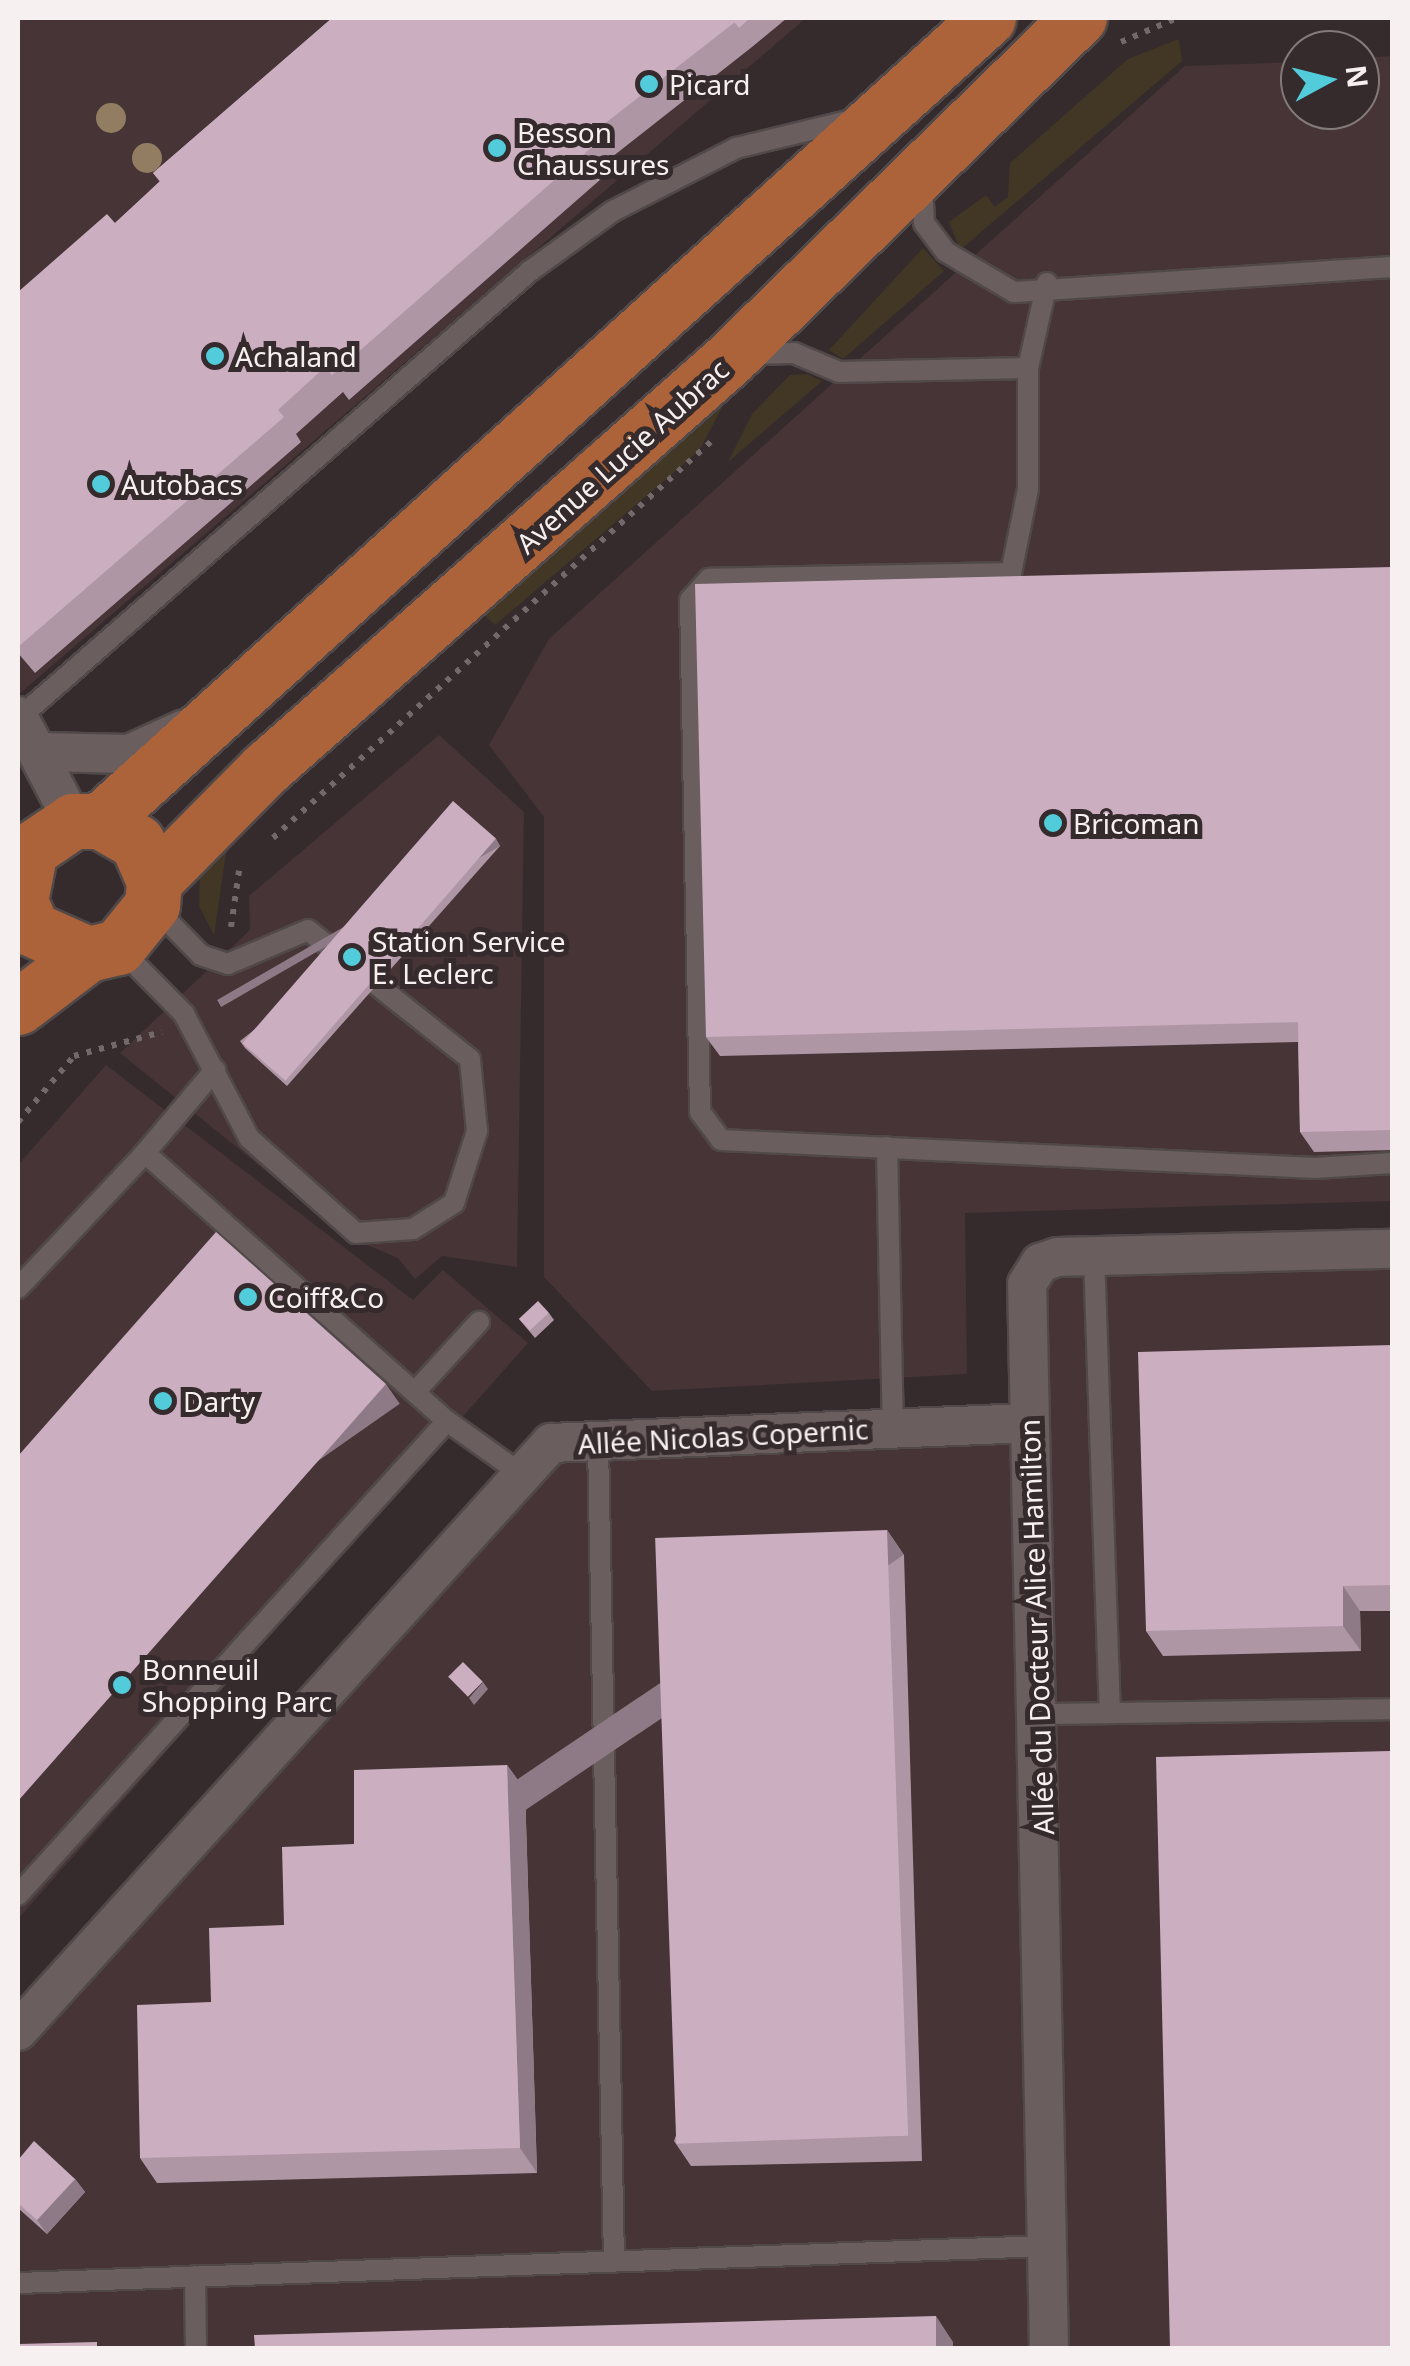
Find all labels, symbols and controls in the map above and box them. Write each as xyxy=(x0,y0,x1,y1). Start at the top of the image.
north arrow xyxy=(1280,30,1380,130)
text: N xyxy=(1338,63,1378,90)
place label: Picard xyxy=(669,67,751,101)
marker: Picard xyxy=(638,73,660,95)
place label: Besson Chaussures xyxy=(517,115,669,181)
marker: Besson Chaussures xyxy=(486,137,508,159)
place label: Achaland xyxy=(235,339,357,373)
marker: Achaland xyxy=(204,345,226,367)
street label: Avenue Lucie Aubrac xyxy=(509,352,735,560)
place label: Autobacs xyxy=(121,467,243,501)
marker: Autobacs xyxy=(90,473,112,495)
place label: Bricoman xyxy=(1073,806,1200,840)
marker: Bricoman xyxy=(1042,812,1064,834)
place label: Station Service E. Leclerc xyxy=(372,924,565,990)
marker: Station Service E. Leclerc xyxy=(341,946,363,968)
place label: Coiff&Co xyxy=(268,1280,384,1314)
marker: Coiff&Co xyxy=(237,1286,259,1308)
place label: Darty xyxy=(183,1384,255,1418)
marker: Darty xyxy=(152,1390,174,1412)
street label: Allée Nicolas Copernic xyxy=(577,1412,869,1460)
street label: Allée du Docteur Alice Hamilton xyxy=(1012,1418,1060,1836)
place label: Bonneuil Shopping Parc xyxy=(142,1652,332,1718)
marker: Bonneuil Shopping Parc xyxy=(111,1674,133,1696)

